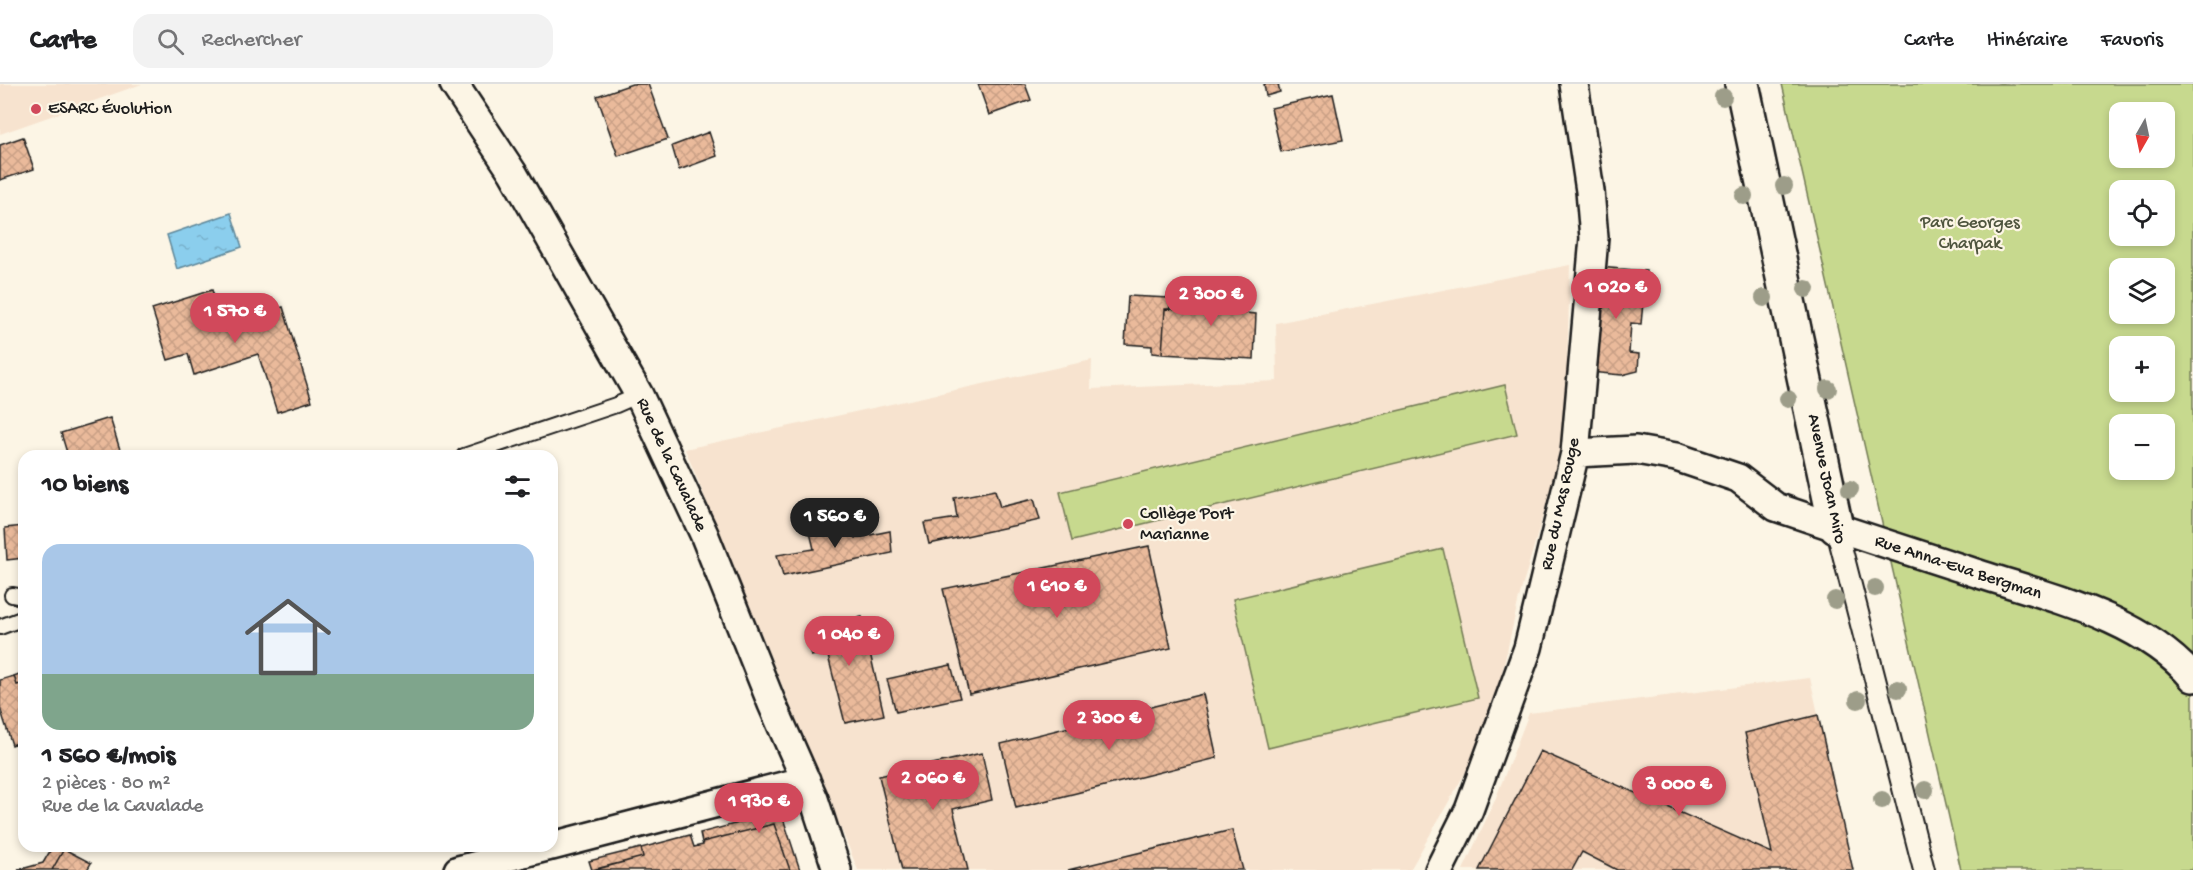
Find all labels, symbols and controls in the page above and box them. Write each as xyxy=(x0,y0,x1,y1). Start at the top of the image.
search box xyxy=(133,14,553,68)
text: Carte xyxy=(30,25,97,58)
icon: search xyxy=(154,25,187,58)
text: Rechercher xyxy=(202,28,301,54)
text: Carte xyxy=(1904,29,1954,54)
text: Itinéraire xyxy=(1987,29,2068,54)
text: Favoris xyxy=(2101,29,2163,54)
place label: ESARC Évolution xyxy=(48,99,172,120)
marker: ESARC Évolution xyxy=(29,102,43,116)
north arrow xyxy=(2109,102,2175,168)
map controls xyxy=(2109,102,2175,480)
button: locate xyxy=(2109,180,2175,246)
park label: Parc Georges Charpak xyxy=(1919,213,2021,255)
button: layers xyxy=(2109,258,2175,324)
pin: 1 020 € xyxy=(1561,269,1671,320)
pin: 2 300 € xyxy=(1156,276,1266,327)
text: 1 020 € xyxy=(1585,277,1647,300)
text: 2 300 € xyxy=(1179,284,1243,307)
pin: 1 570 € xyxy=(180,293,290,344)
text: 1 570 € xyxy=(204,301,266,324)
button: + xyxy=(2109,336,2175,402)
street label: Rue de la Cavalade xyxy=(631,395,712,536)
street label: Avenue Joan Miro xyxy=(1802,412,1850,546)
button: − xyxy=(2109,414,2175,480)
street label: Rue du Mas Rouge xyxy=(1537,435,1585,572)
icon: filters xyxy=(501,470,534,503)
text: 10 biens xyxy=(42,471,128,502)
pin: 1 560 € xyxy=(780,498,890,549)
place label: Collège Port Marianne xyxy=(1140,504,1235,546)
text: 1 560 € xyxy=(804,506,866,529)
marker: Collège Port Marianne xyxy=(1121,517,1135,531)
street label: Rue Anna-Eva Bergman xyxy=(1872,531,2045,605)
pin: 1 610 € xyxy=(1002,568,1112,619)
text: 1 610 € xyxy=(1027,576,1087,599)
icon: home xyxy=(234,583,342,691)
pin: 1 040 € xyxy=(794,616,904,667)
text: 1 040 € xyxy=(818,624,880,647)
pin: 2 300 € xyxy=(1054,700,1164,751)
text: 2 300 € xyxy=(1077,708,1141,731)
text: 1 560 €/mois xyxy=(42,742,175,773)
pin: 2 060 € xyxy=(878,760,988,811)
pin: 3 000 € xyxy=(1624,766,1734,817)
text: 2 060 € xyxy=(901,768,965,791)
text: 2 pièces · 80 m² xyxy=(42,773,170,796)
text: 3 000 € xyxy=(1646,774,1712,797)
pin: 1 930 € xyxy=(704,783,814,834)
text: 1 930 € xyxy=(728,791,790,814)
text: Rue de la Cavalade xyxy=(42,796,203,819)

